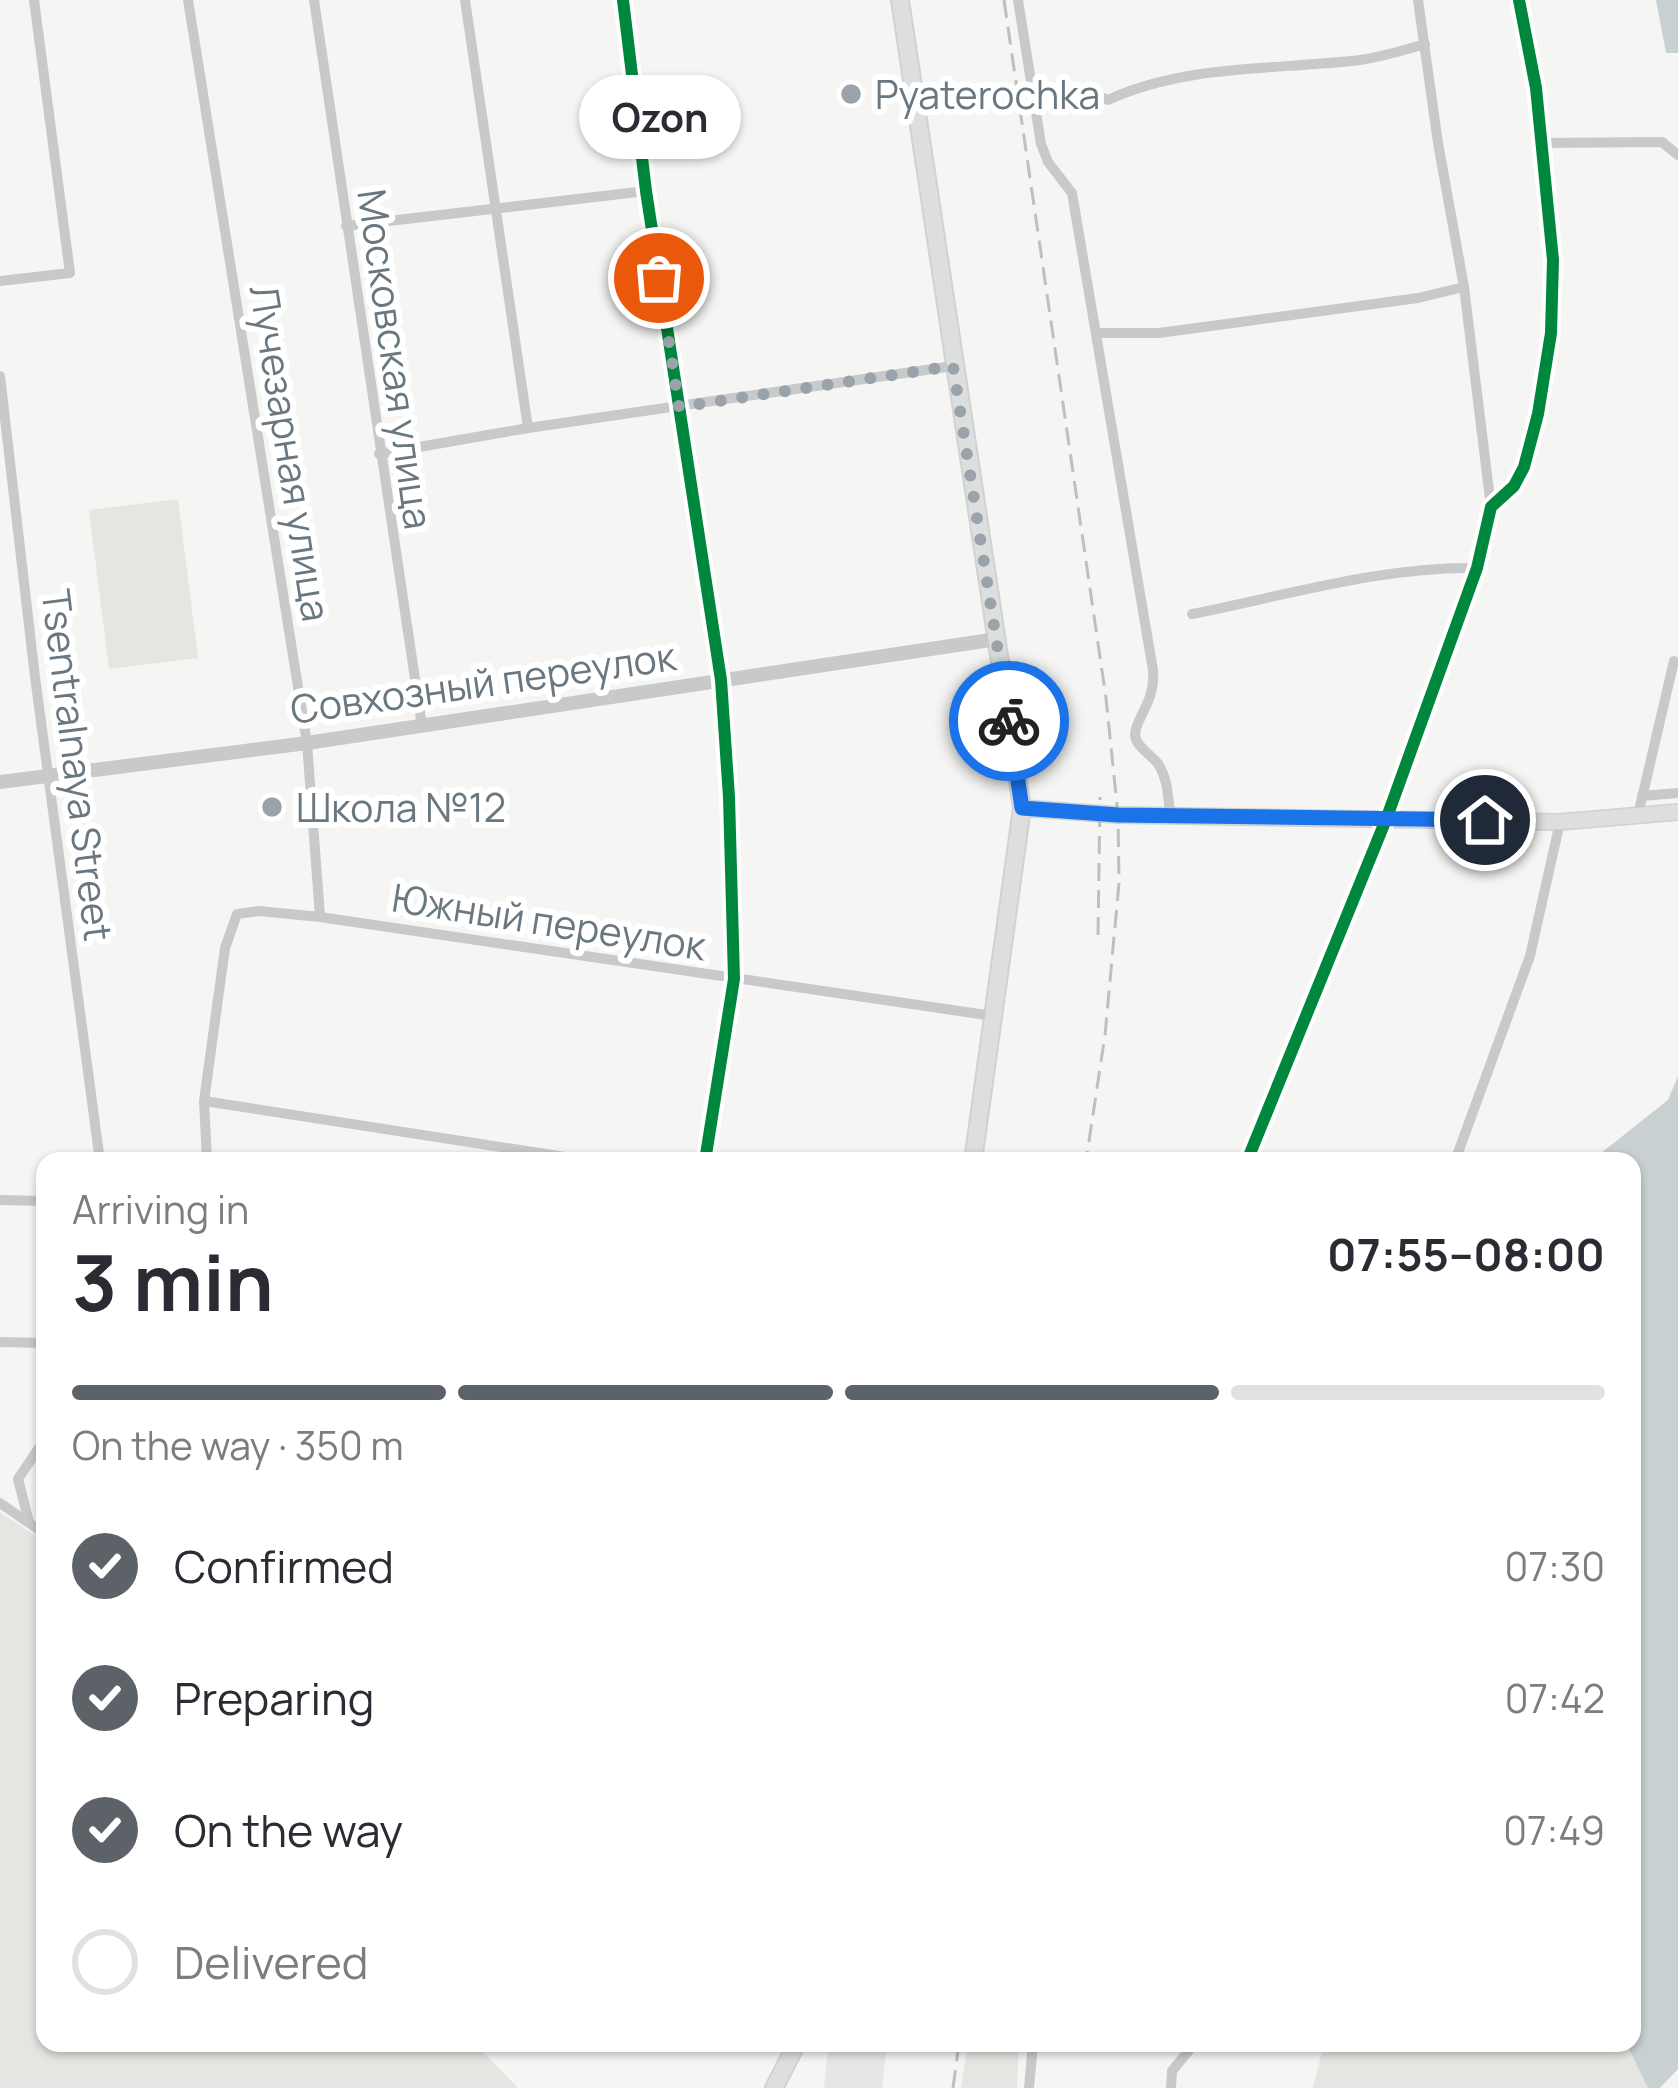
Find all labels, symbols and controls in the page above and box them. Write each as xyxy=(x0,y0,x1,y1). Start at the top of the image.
place label: Pyaterochka xyxy=(875,67,1100,121)
callout: Ozon xyxy=(578,74,740,158)
marker: Pyaterochka xyxy=(838,81,864,107)
text: Ozon xyxy=(612,90,708,144)
street label: Московская улица xyxy=(345,186,447,532)
pin xyxy=(608,227,710,329)
icon: bag xyxy=(626,245,692,311)
street label: Лучезарная улица xyxy=(238,281,344,625)
street label: Tsentralnaya Street xyxy=(30,586,126,944)
street label: Совхозный переулок xyxy=(287,628,681,736)
courier xyxy=(949,661,1069,781)
icon: bike xyxy=(976,688,1042,754)
pin xyxy=(1434,769,1536,871)
place label: Школа №12 xyxy=(296,780,506,834)
icon: home xyxy=(1452,787,1518,853)
marker: Школа №12 xyxy=(259,794,285,820)
street label: Южный переулок xyxy=(388,870,711,973)
text: Arriving in xyxy=(72,1182,249,1236)
text: 07:55–08:00 xyxy=(1327,1223,1605,1285)
text: 3 min xyxy=(72,1228,274,1334)
text: On the way · 350 m xyxy=(72,1418,404,1472)
icon: check xyxy=(72,1533,138,1599)
text: Confirmed xyxy=(174,1535,394,1597)
text: 07:30 xyxy=(1505,1539,1605,1593)
icon: check xyxy=(72,1665,138,1731)
text: Preparing xyxy=(174,1667,374,1729)
text: 07:42 xyxy=(1505,1671,1605,1725)
icon: check xyxy=(72,1797,138,1863)
text: On the way xyxy=(174,1799,403,1861)
text: 07:49 xyxy=(1503,1803,1605,1857)
text: Delivered xyxy=(174,1931,369,1993)

